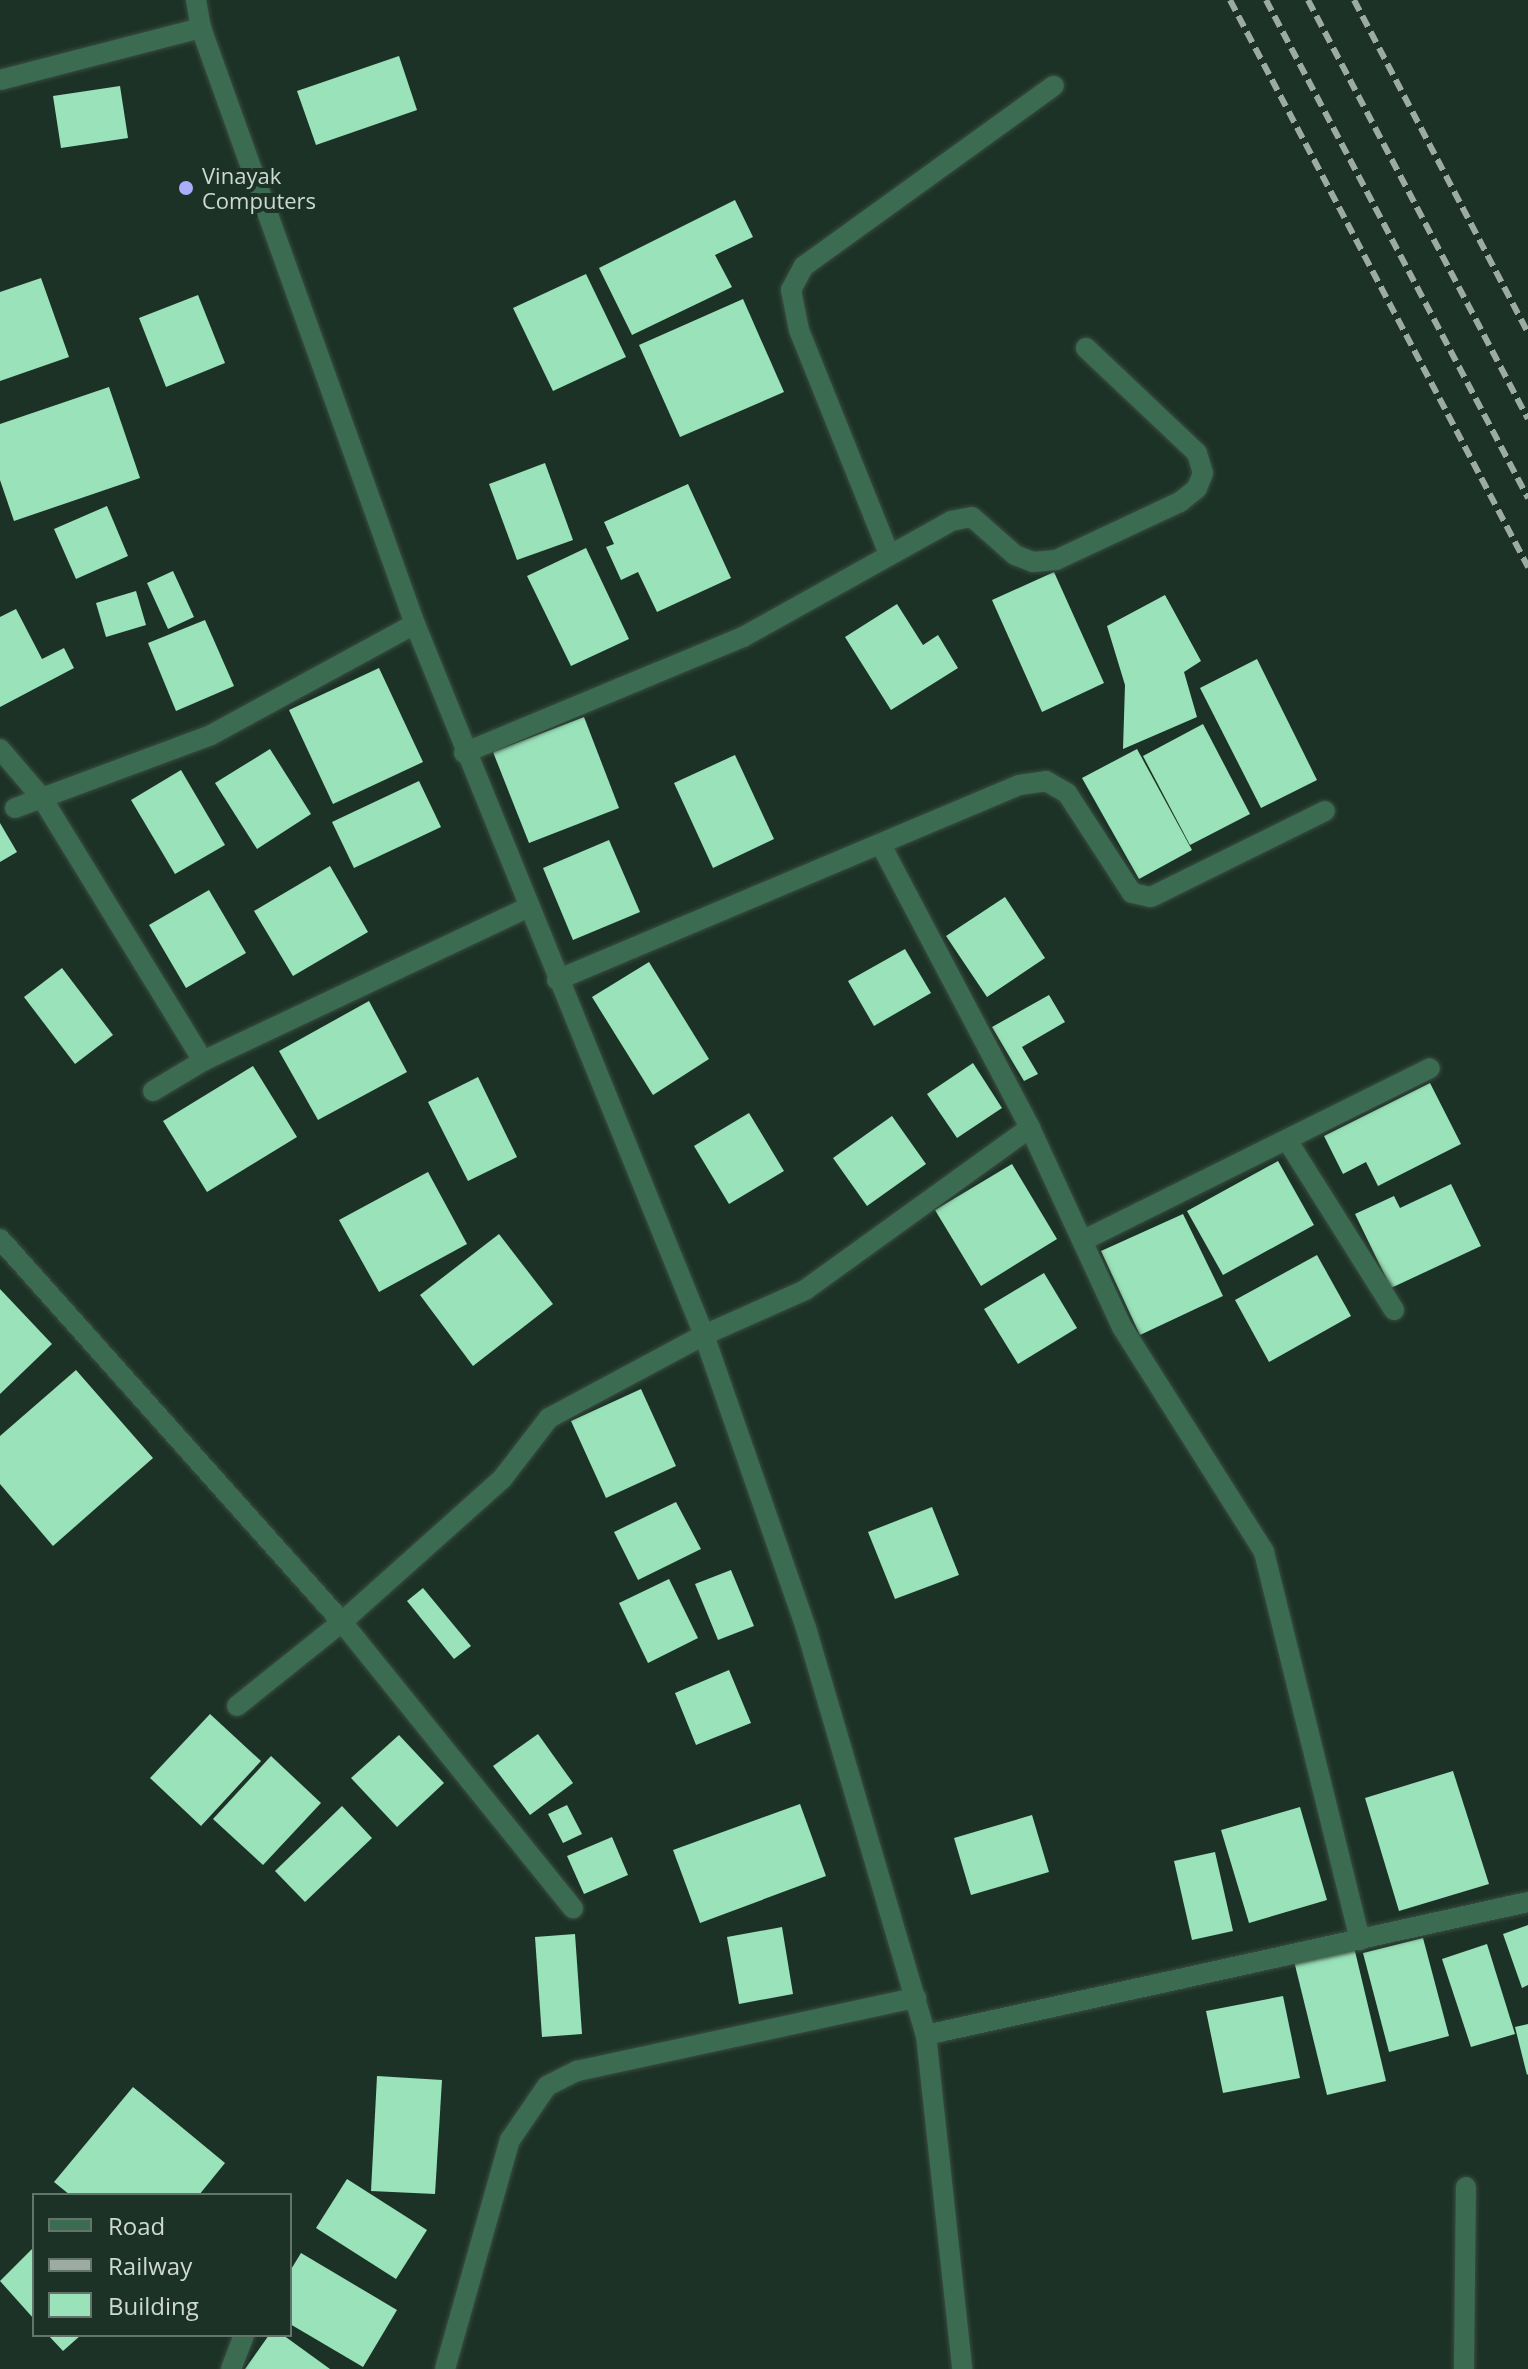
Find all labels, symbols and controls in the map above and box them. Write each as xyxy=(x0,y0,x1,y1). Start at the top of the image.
place label: Vinayak Computers xyxy=(202,162,316,214)
marker: Vinayak Computers xyxy=(177,179,195,197)
legend xyxy=(32,2193,292,2337)
text: Road xyxy=(108,2209,165,2242)
text: Railway xyxy=(108,2249,192,2282)
text: Building xyxy=(108,2289,199,2322)

